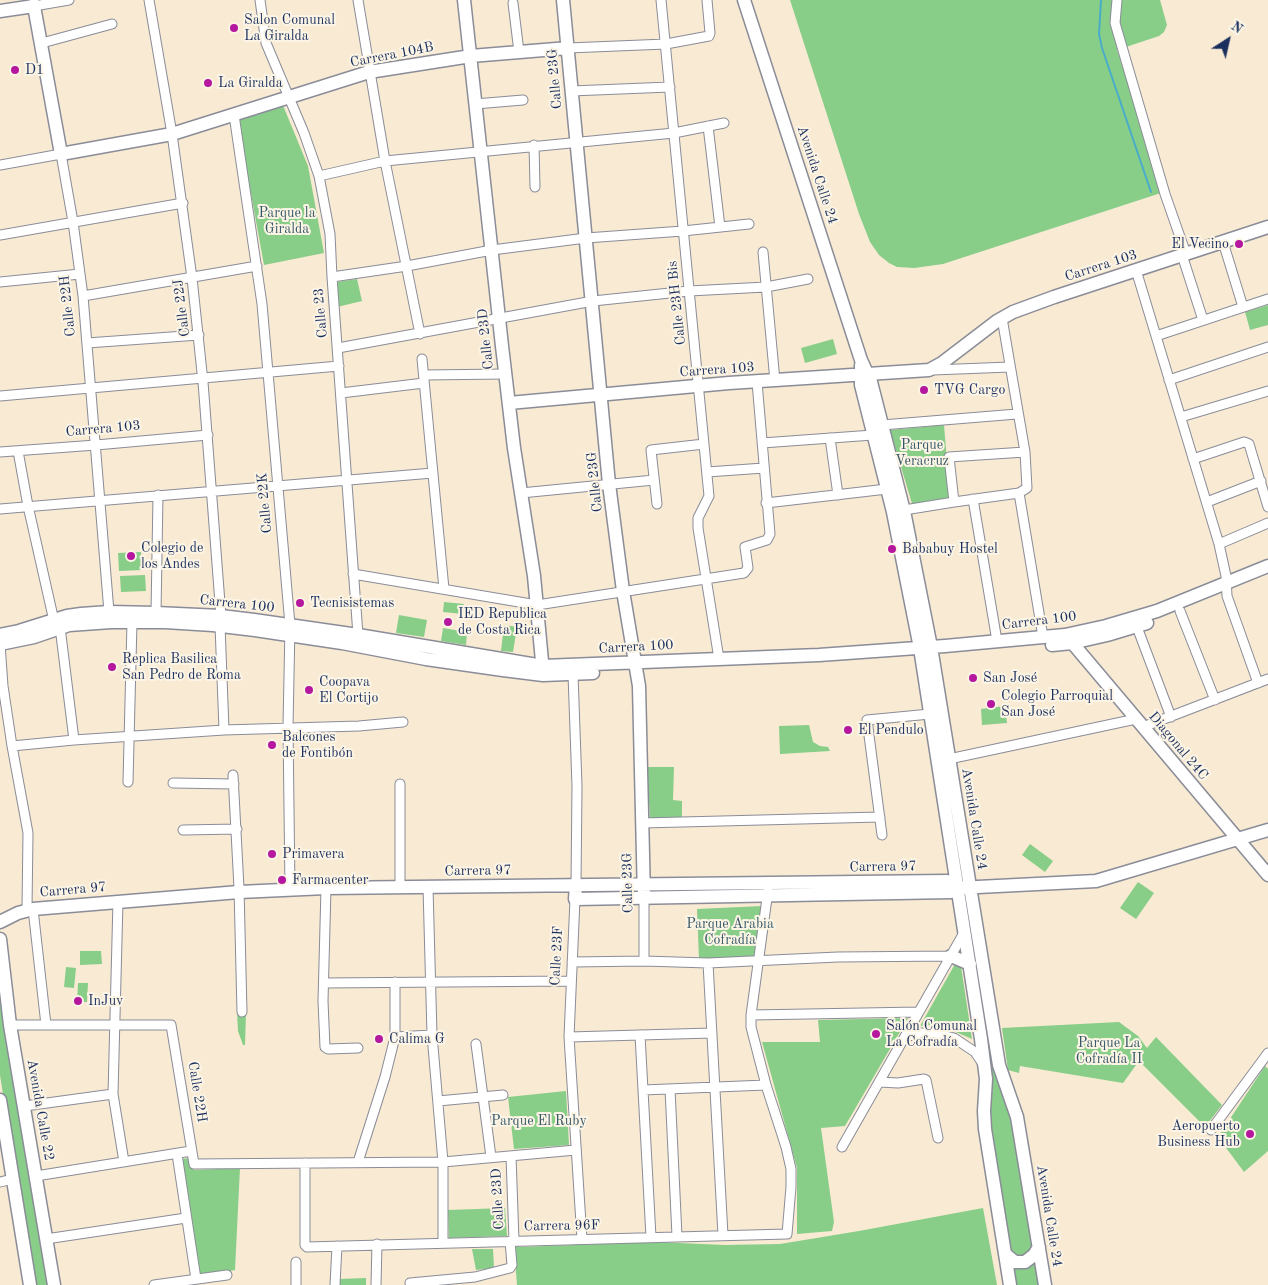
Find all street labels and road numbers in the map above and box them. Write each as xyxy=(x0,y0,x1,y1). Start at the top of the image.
street label: Carrera 104B xyxy=(349,39,435,71)
street label: Calle 23G xyxy=(544,48,566,110)
street label: Avenida Calle 24 xyxy=(793,123,841,227)
street label: Carrera 103 xyxy=(1063,246,1139,286)
street label: Calle 23H Bis xyxy=(664,260,690,346)
street label: Calle 22H xyxy=(56,275,80,337)
street label: Calle 22J xyxy=(170,278,194,338)
street label: Calle 23 xyxy=(310,287,332,339)
street label: Calle 23D xyxy=(474,308,498,370)
street label: Carrera 103 xyxy=(679,359,755,381)
street label: Carrera 103 xyxy=(65,417,141,441)
street label: Calle 23G xyxy=(583,451,607,513)
street label: Calle 22K xyxy=(254,472,276,534)
street label: Carrera 100 xyxy=(199,592,275,616)
street label: Carrera 100 xyxy=(1001,608,1077,634)
street label: Carrera 100 xyxy=(598,637,674,657)
street label: Diagonal 24C xyxy=(1145,708,1211,784)
street label: Avenida Calle 24 xyxy=(958,767,990,871)
street label: Calle 23G xyxy=(619,853,637,913)
street label: Carrera 97 xyxy=(849,858,917,876)
street label: Carrera 97 xyxy=(444,862,512,880)
street label: Carrera 97 xyxy=(39,879,107,901)
street label: Calle 23F xyxy=(547,926,567,986)
street label: Avenida Calle 22 xyxy=(23,1058,57,1162)
street label: Calle 22H xyxy=(184,1060,210,1124)
street label: Avenida Calle 24 xyxy=(1033,1164,1065,1268)
street label: Calle 23D xyxy=(488,1168,508,1230)
street label: Carrera 96F xyxy=(524,1217,600,1235)

